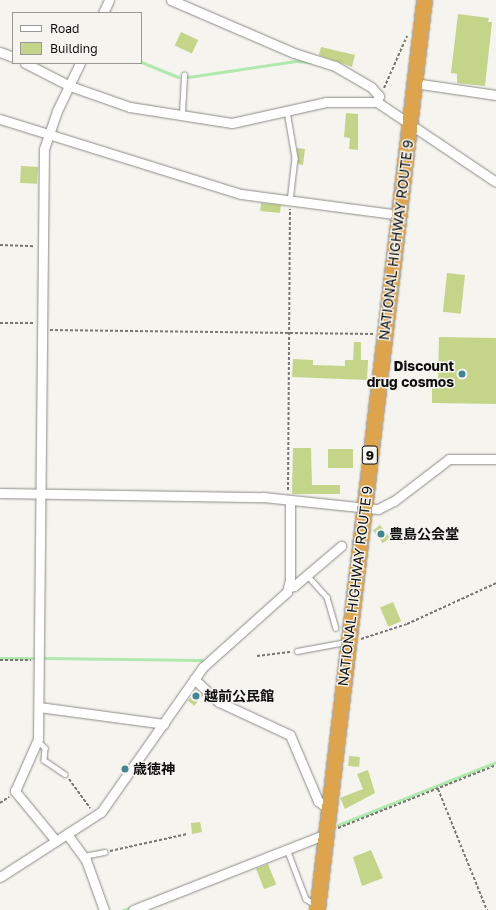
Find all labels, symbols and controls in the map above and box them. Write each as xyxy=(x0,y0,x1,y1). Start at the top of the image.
legend xyxy=(12,12,142,64)
text: Road xyxy=(50,21,79,36)
text: Building xyxy=(50,41,98,56)
street label: NATIONAL HIGHWAY ROUTE 9 xyxy=(375,139,417,341)
place label: Discount drug cosmos xyxy=(367,358,454,390)
marker: Discount drug cosmos xyxy=(457,369,467,379)
road number: 9 xyxy=(361,444,379,466)
street label: NATIONAL HIGHWAY ROUTE 9 xyxy=(334,485,376,687)
place label: 豊島公会堂 xyxy=(389,526,459,542)
marker: 豊島公会堂 xyxy=(376,529,386,539)
place label: 越前公民館 xyxy=(204,688,274,704)
marker: 越前公民館 xyxy=(191,691,201,701)
place label: 歳徳神 xyxy=(133,761,175,777)
marker: 歳徳神 xyxy=(120,764,130,774)

